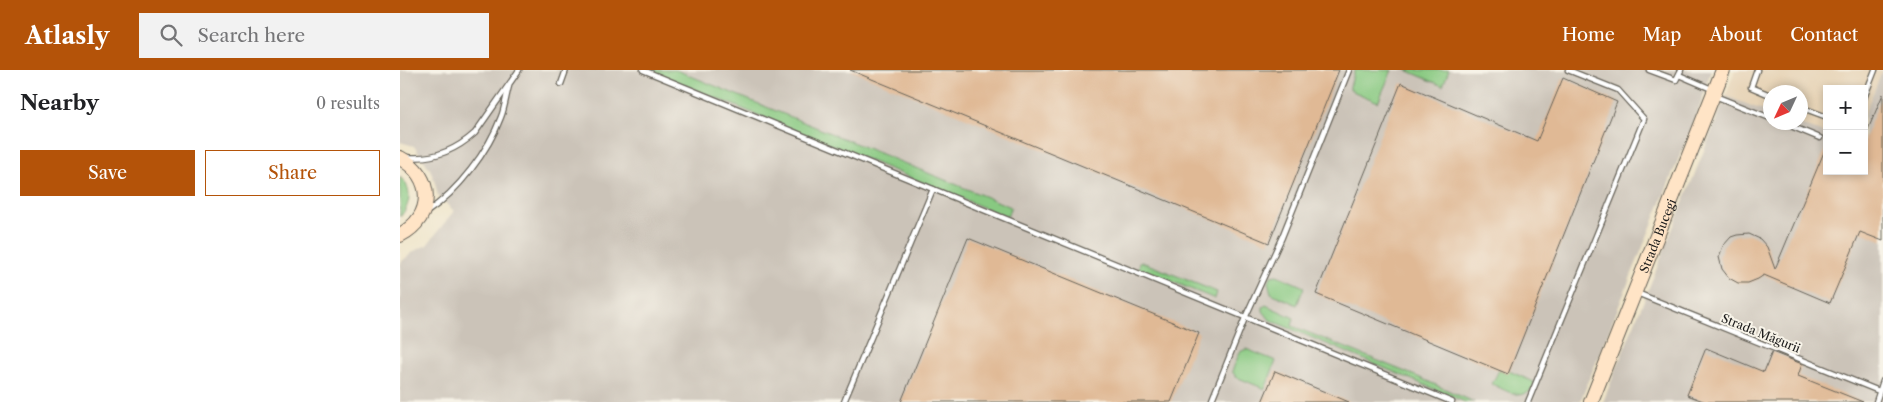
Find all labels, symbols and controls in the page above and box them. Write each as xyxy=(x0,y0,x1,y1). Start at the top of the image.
search box xyxy=(139,13,489,58)
text: Atlasly xyxy=(25,21,109,50)
icon: search xyxy=(157,21,185,49)
text: Search here xyxy=(197,24,305,47)
text: Home xyxy=(1562,24,1615,46)
text: Map xyxy=(1643,24,1681,46)
text: About xyxy=(1709,24,1762,46)
text: Contact xyxy=(1790,24,1858,46)
north arrow xyxy=(1763,85,1808,130)
map controls xyxy=(1823,85,1868,175)
button: + xyxy=(1823,85,1868,130)
text: Nearby xyxy=(20,90,99,115)
text: 0 results xyxy=(316,93,380,113)
button: − xyxy=(1823,130,1868,175)
button: Save xyxy=(20,150,195,196)
button: Share xyxy=(205,150,380,196)
street label: Strada Bucegi xyxy=(1636,196,1679,275)
street label: Strada Măgurii xyxy=(1719,310,1803,356)

